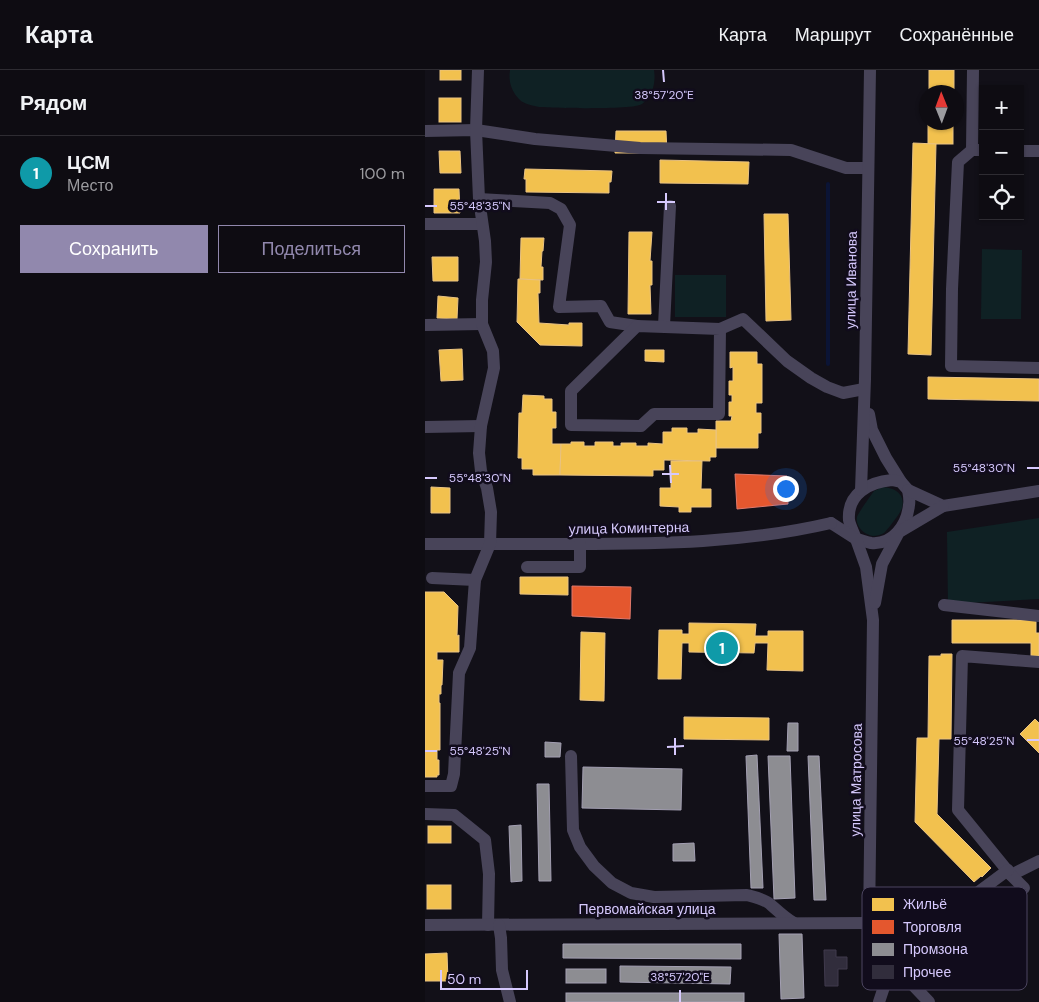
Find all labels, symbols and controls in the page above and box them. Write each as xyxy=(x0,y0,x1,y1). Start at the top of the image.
text: Карта xyxy=(25,19,93,50)
text: Карта xyxy=(719,23,767,47)
text: Маршрут xyxy=(795,23,871,47)
text: Сохранённые xyxy=(899,23,1014,47)
north arrow xyxy=(919,85,964,130)
map controls xyxy=(979,85,1024,220)
button: + xyxy=(979,85,1024,130)
text: 38°57'20"E xyxy=(634,87,694,103)
text: Рядом xyxy=(20,89,87,117)
button: − xyxy=(979,130,1024,175)
text: ЦСМ xyxy=(67,150,110,175)
text: 1 xyxy=(33,163,39,184)
text: 100 m xyxy=(360,163,405,184)
text: Место xyxy=(67,175,113,196)
button: locate xyxy=(979,175,1024,220)
text: 55°48'35"N xyxy=(449,198,511,214)
button: Сохранить xyxy=(20,225,208,273)
button: Поделиться xyxy=(218,225,405,273)
street label: улица Иванова xyxy=(841,231,861,329)
text: 55°48'30"N xyxy=(953,460,1015,476)
text: 55°48'30"N xyxy=(449,470,511,486)
your location xyxy=(773,476,799,502)
street label: улица Коминтерна xyxy=(569,518,690,538)
pin: 1 xyxy=(706,629,738,667)
street label: улица Матросова xyxy=(846,723,866,837)
text: 55°48'25"N xyxy=(953,733,1015,749)
text: 55°48'25"N xyxy=(449,743,511,759)
legend xyxy=(862,887,1027,990)
text: Жильё xyxy=(903,895,947,913)
street label: Первомайская улица xyxy=(579,900,716,918)
text: Торговля xyxy=(903,918,961,936)
text: Промзона xyxy=(903,940,968,958)
text: Прочее xyxy=(903,963,951,981)
scale bar xyxy=(440,967,527,990)
text: 38°57'20"E xyxy=(650,969,710,985)
text: 50 m xyxy=(447,970,481,988)

